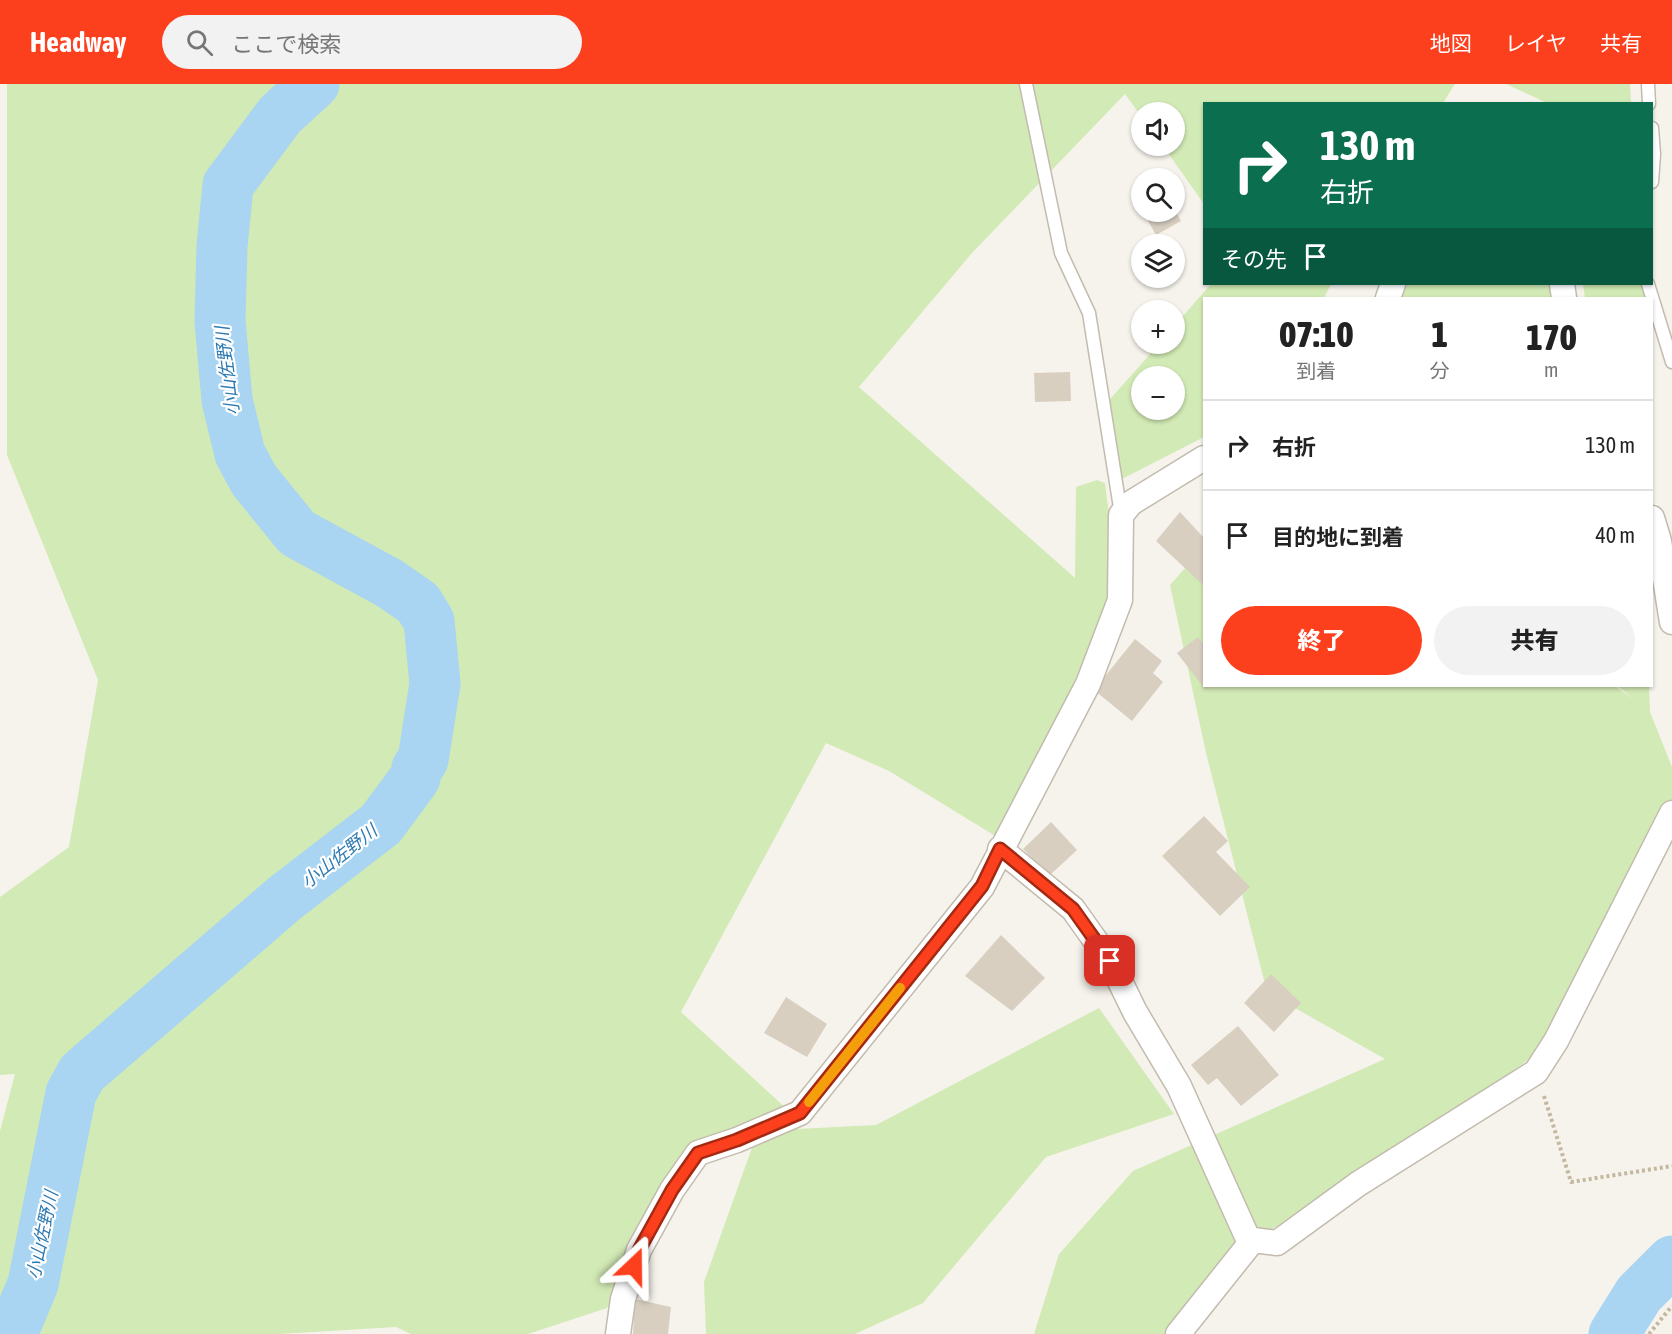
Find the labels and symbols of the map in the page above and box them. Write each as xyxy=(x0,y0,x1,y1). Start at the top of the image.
water label: 小山佐野川 xyxy=(211,323,243,417)
water label: 小山佐野川 xyxy=(297,819,383,892)
pin xyxy=(1084,935,1135,986)
water label: 小山佐野川 xyxy=(22,1187,62,1281)
position arrow xyxy=(602,1234,666,1298)

